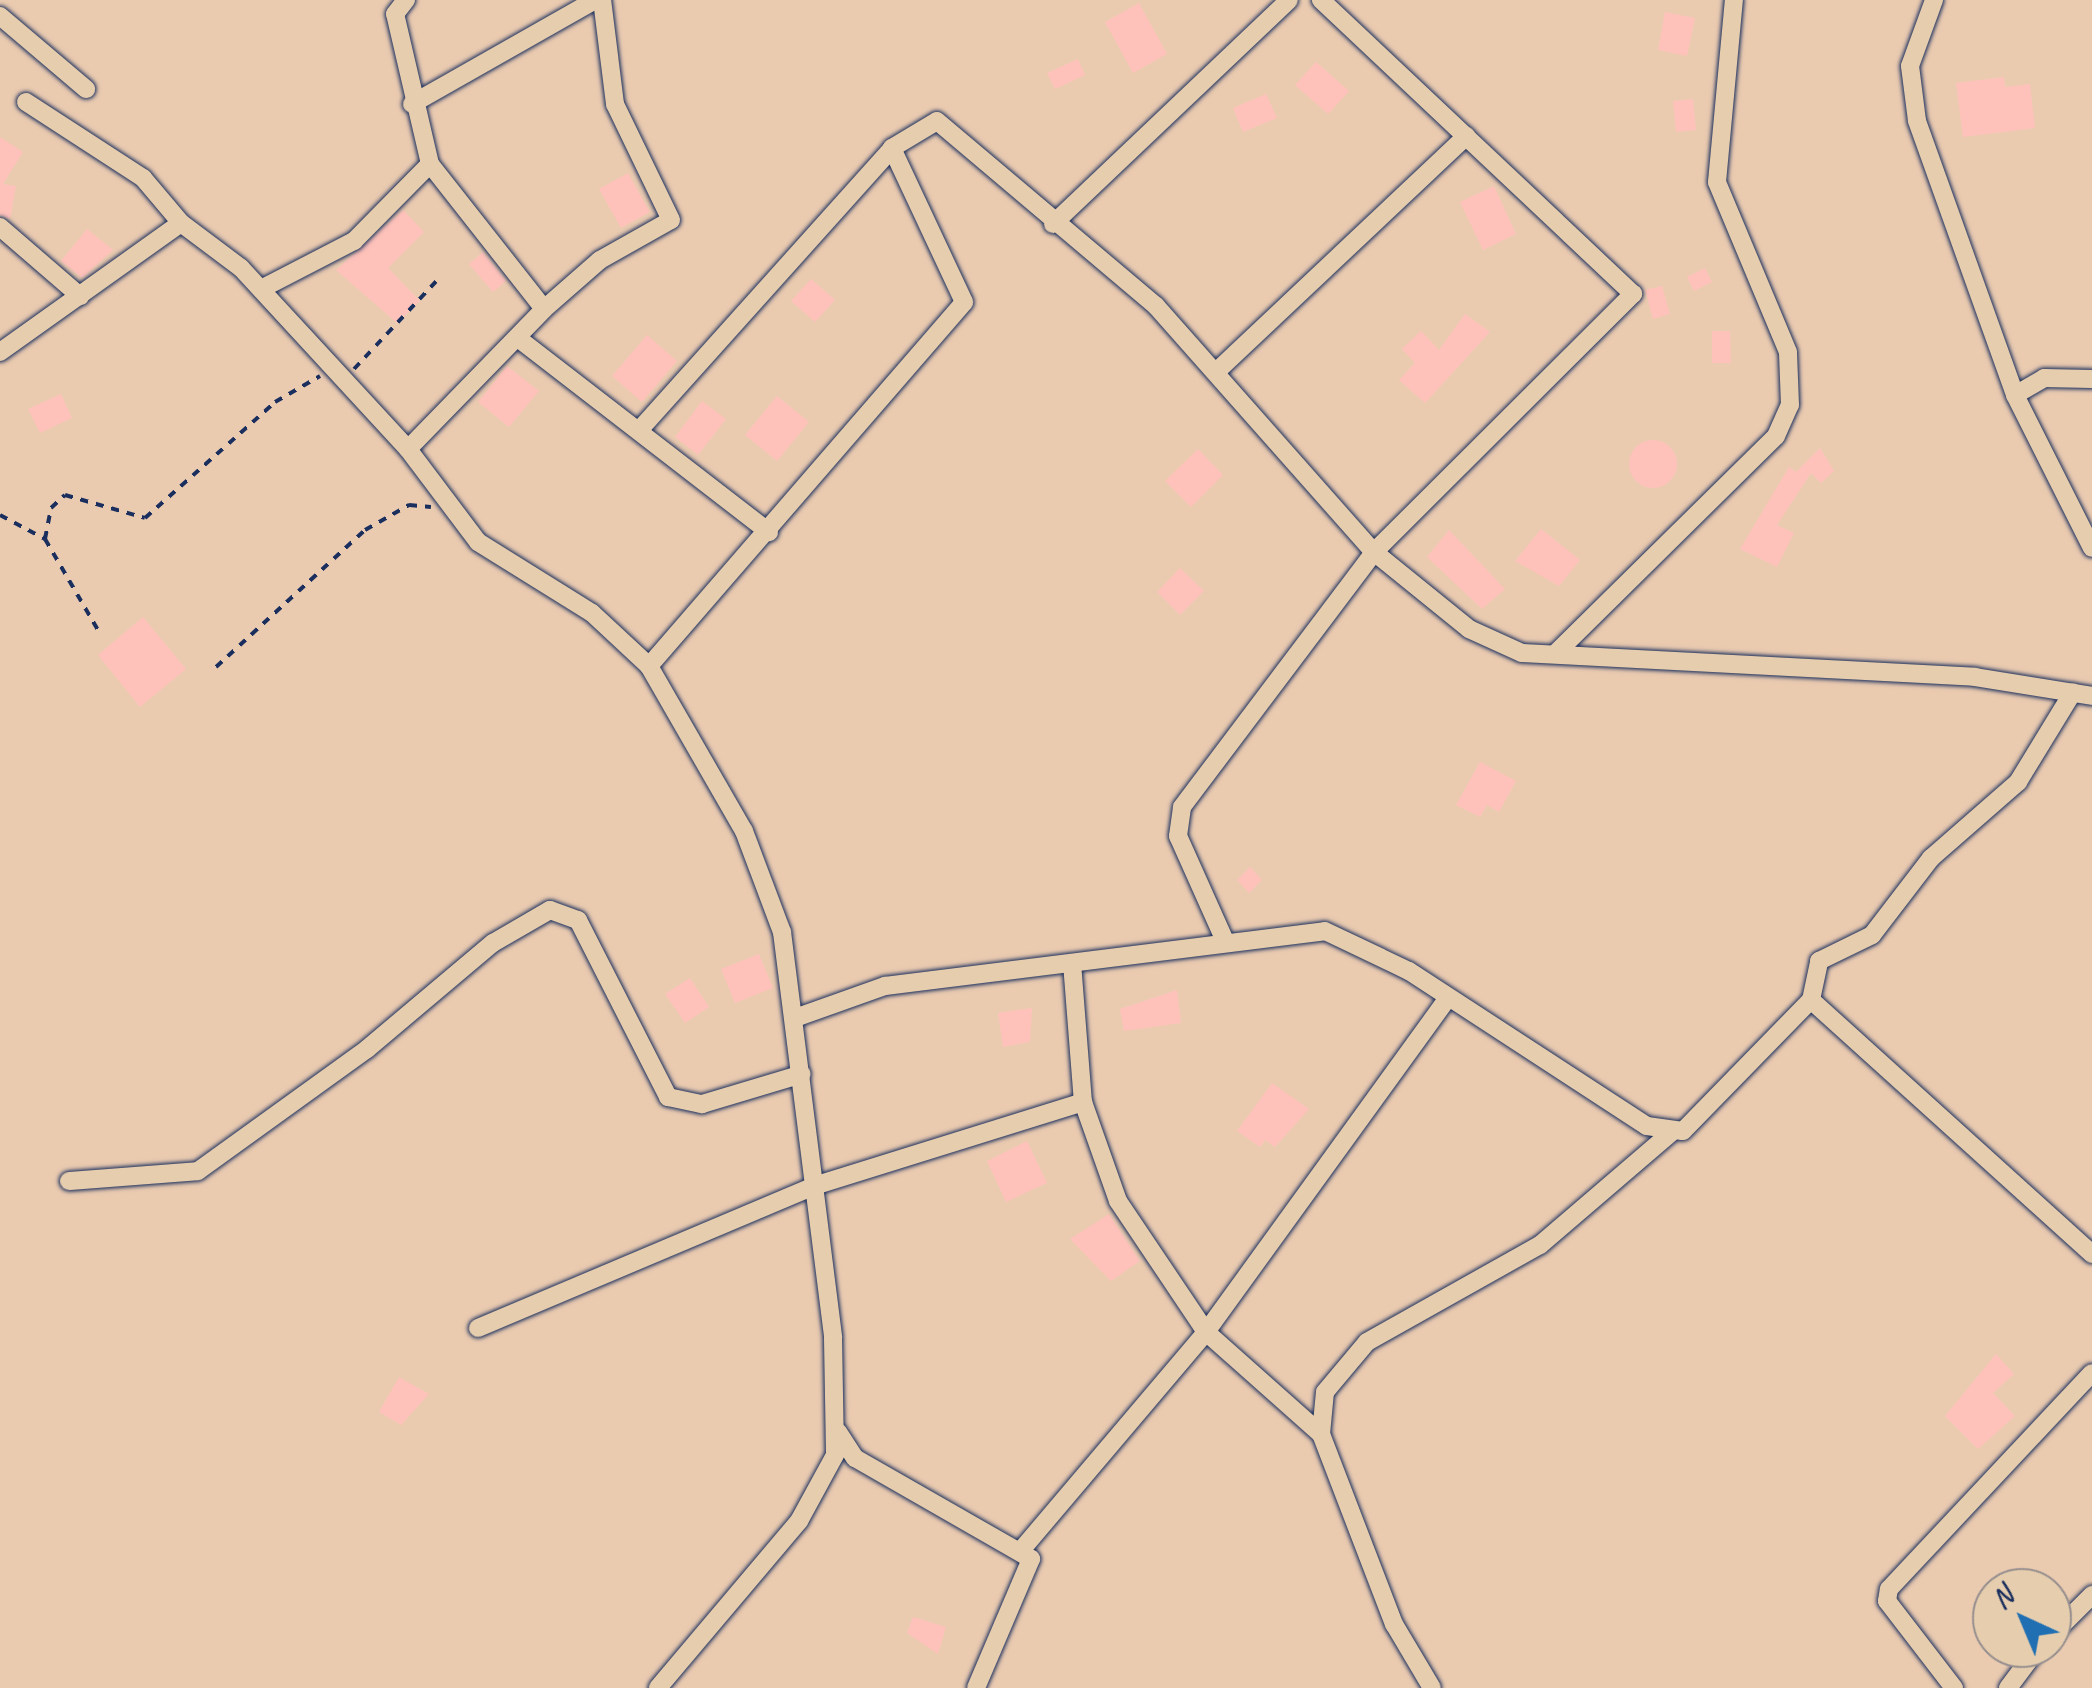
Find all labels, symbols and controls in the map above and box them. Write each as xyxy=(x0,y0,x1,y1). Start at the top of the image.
north arrow xyxy=(1972,1568,2072,1668)
text: N xyxy=(1984,1579,2021,1616)

